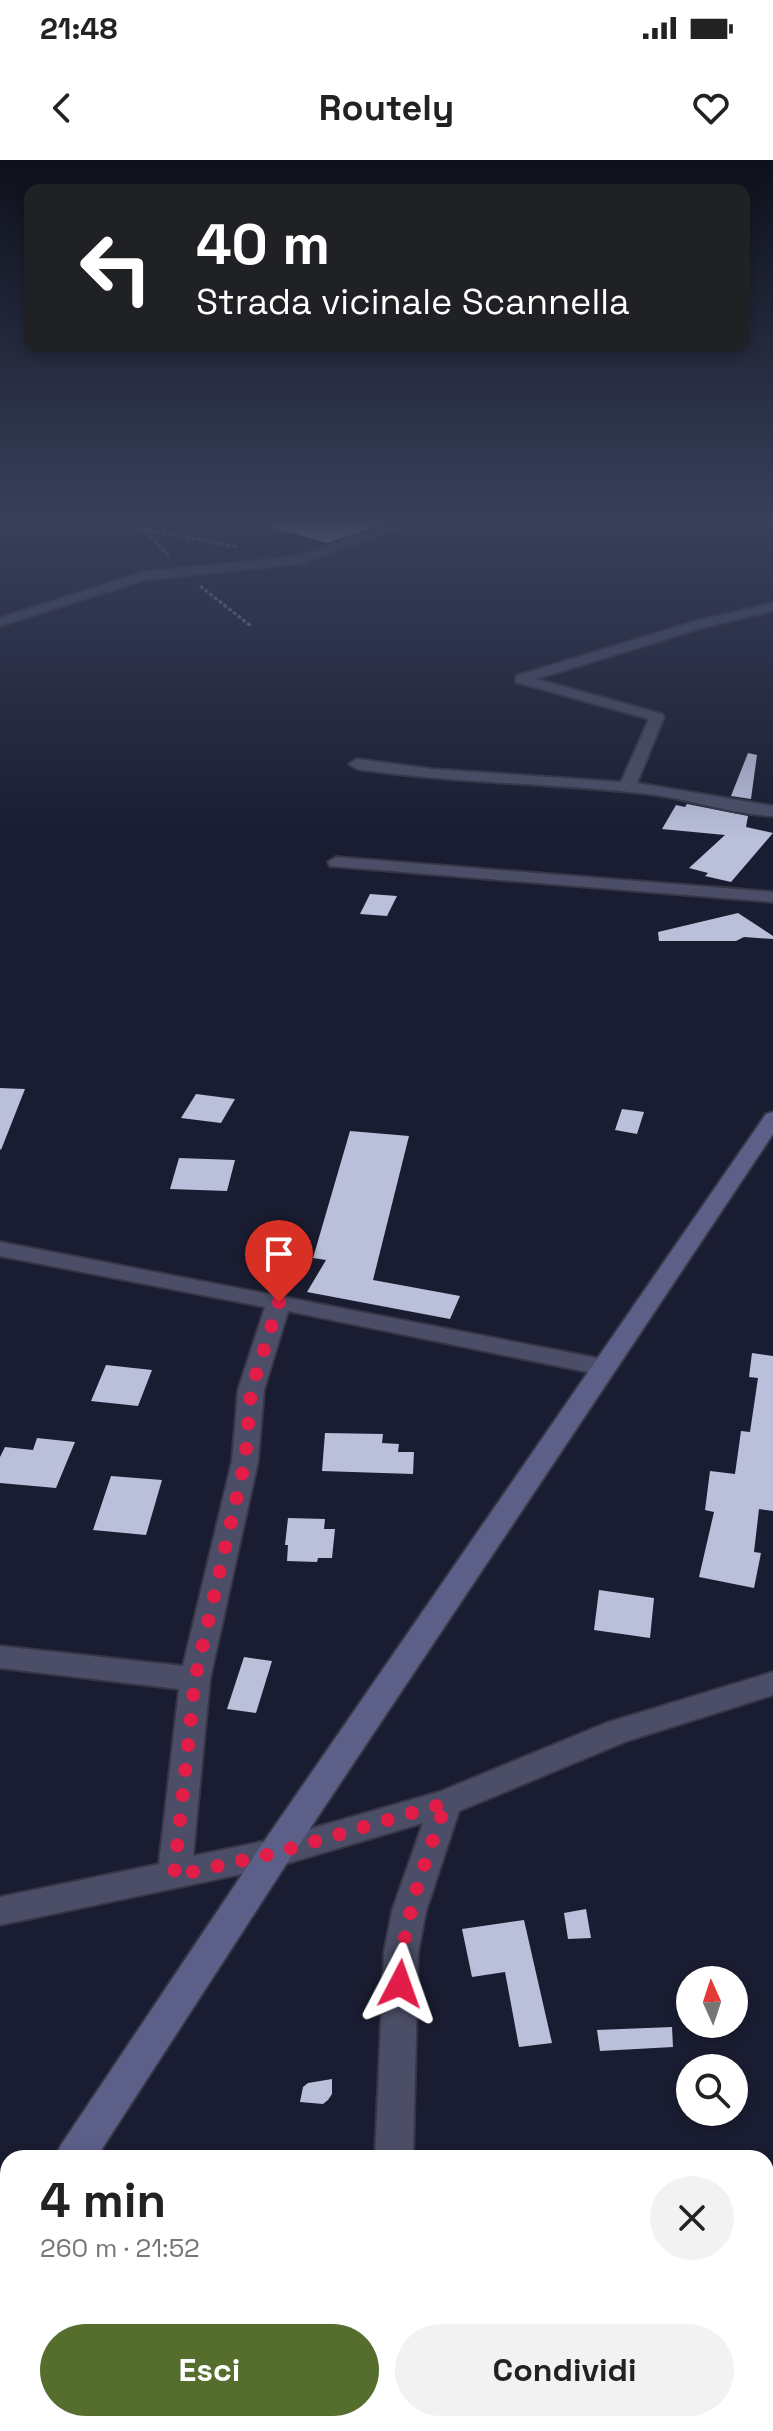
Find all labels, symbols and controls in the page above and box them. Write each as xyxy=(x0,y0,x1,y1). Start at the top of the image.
text: 21:48 xyxy=(40,9,117,48)
text: Routely xyxy=(319,85,454,131)
icon: back xyxy=(40,86,84,130)
icon: heart xyxy=(689,86,733,130)
text: 40 m xyxy=(196,209,330,280)
icon: left xyxy=(64,216,168,320)
text: Strada vicinale Scannella xyxy=(196,279,630,325)
pin xyxy=(245,1220,313,1302)
icon: arrive xyxy=(257,1232,301,1276)
position arrow xyxy=(358,1942,442,2026)
north arrow xyxy=(676,1966,748,2038)
map controls xyxy=(676,1966,748,2126)
button: search xyxy=(676,2054,748,2126)
text: 4 min xyxy=(40,2170,166,2231)
button: close xyxy=(650,2176,734,2260)
text: 260 m · 21:52 xyxy=(40,2231,200,2265)
button: Esci xyxy=(40,2324,379,2416)
button: Condividi xyxy=(395,2324,734,2416)

